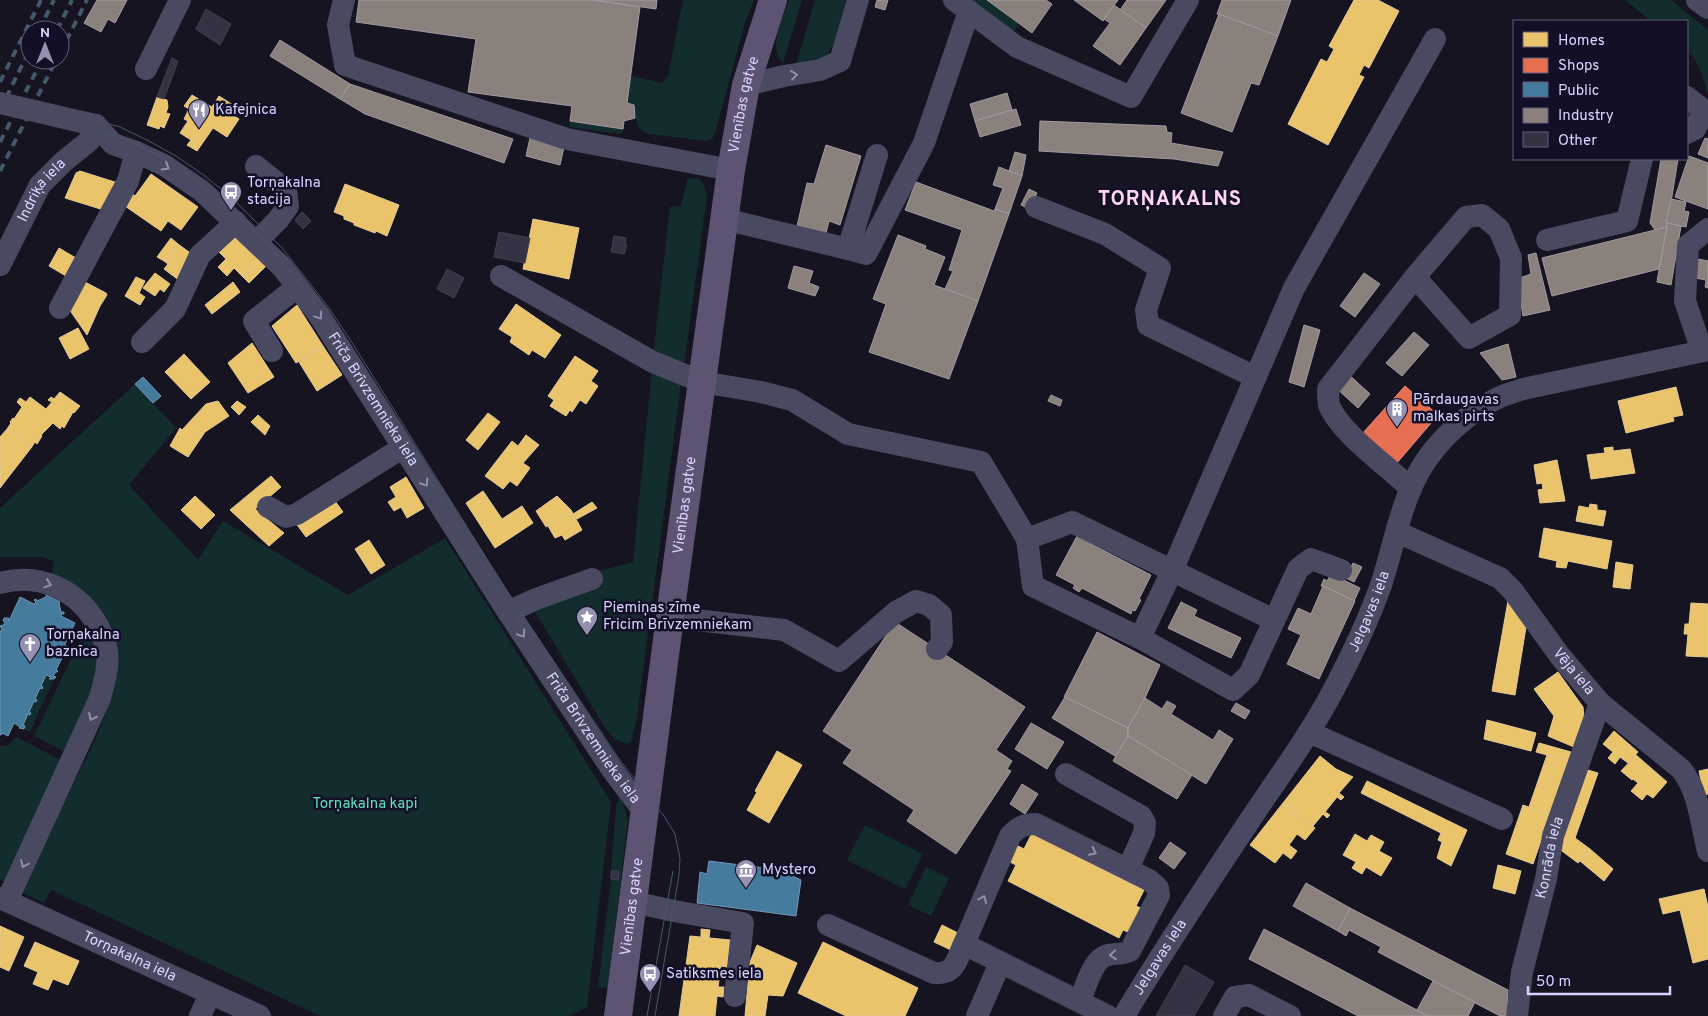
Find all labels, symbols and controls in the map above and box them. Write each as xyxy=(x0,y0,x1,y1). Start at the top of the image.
north arrow xyxy=(20,20,70,70)
legend xyxy=(1513,20,1688,160)
text: N xyxy=(40,25,50,42)
text: Homes xyxy=(1558,32,1605,51)
street label: Vienības gatve xyxy=(725,54,764,155)
text: Shops xyxy=(1558,57,1599,76)
one-way arrow xyxy=(790,70,798,80)
text: Public xyxy=(1558,82,1599,101)
restaurant icon: Kafejnica xyxy=(187,98,211,129)
place label: Kafejnica xyxy=(215,101,277,120)
text: Industry xyxy=(1558,107,1614,126)
text: Other xyxy=(1558,132,1597,151)
street label: Indriķa iela xyxy=(13,155,70,225)
one-way arrow xyxy=(161,161,170,171)
place label: Torņakalna stacija xyxy=(247,174,321,210)
bus stop icon: Torņakalna stacija xyxy=(219,180,243,211)
district label: TORŅAKALNS xyxy=(1098,187,1242,213)
one-way arrow xyxy=(313,310,322,320)
street label: Friča Brīvzemnieka iela xyxy=(323,329,422,470)
place label: Pārdaugavas malkas pirts xyxy=(1413,391,1499,427)
building icon: Pārdaugavas malkas pirts xyxy=(1385,397,1409,428)
street label: Vienības gatve xyxy=(669,455,701,555)
one-way arrow xyxy=(419,477,428,486)
street label: Jelgavas iela xyxy=(1344,569,1394,655)
one-way arrow xyxy=(43,579,51,589)
place label: Piemiņas zīme Fricim Brīvzemniekam xyxy=(603,599,752,635)
place icon: Piemiņas zīme Fricim Brīvzemniekam xyxy=(575,605,599,636)
place label: Torņakalna baznīca xyxy=(46,626,120,662)
one-way arrow xyxy=(516,628,525,638)
church icon: Torņakalna baznīca xyxy=(18,632,42,663)
street label: Vēja iela xyxy=(1548,644,1599,699)
street label: Friča Brīvzemnieka iela xyxy=(541,669,644,808)
one-way arrow xyxy=(88,711,98,720)
park label: Torņakalna kapi xyxy=(312,795,418,814)
street label: Konrāda iela xyxy=(1532,814,1569,901)
one-way arrow xyxy=(1087,846,1096,856)
street label: Vienības gatve xyxy=(616,857,648,957)
museum icon: Mystero xyxy=(734,858,758,889)
one-way arrow xyxy=(20,859,31,868)
place label: Mystero xyxy=(762,861,816,880)
one-way arrow xyxy=(976,895,987,904)
street label: Jelgavas iela xyxy=(1129,916,1191,999)
street label: Torņakalna iela xyxy=(79,927,179,986)
one-way arrow xyxy=(1109,949,1117,960)
bus stop icon: Satiksmes iela xyxy=(638,962,662,993)
scale bar xyxy=(1528,964,1670,996)
place label: Satiksmes iela xyxy=(666,965,762,984)
text: 50 m xyxy=(1536,973,1571,992)

